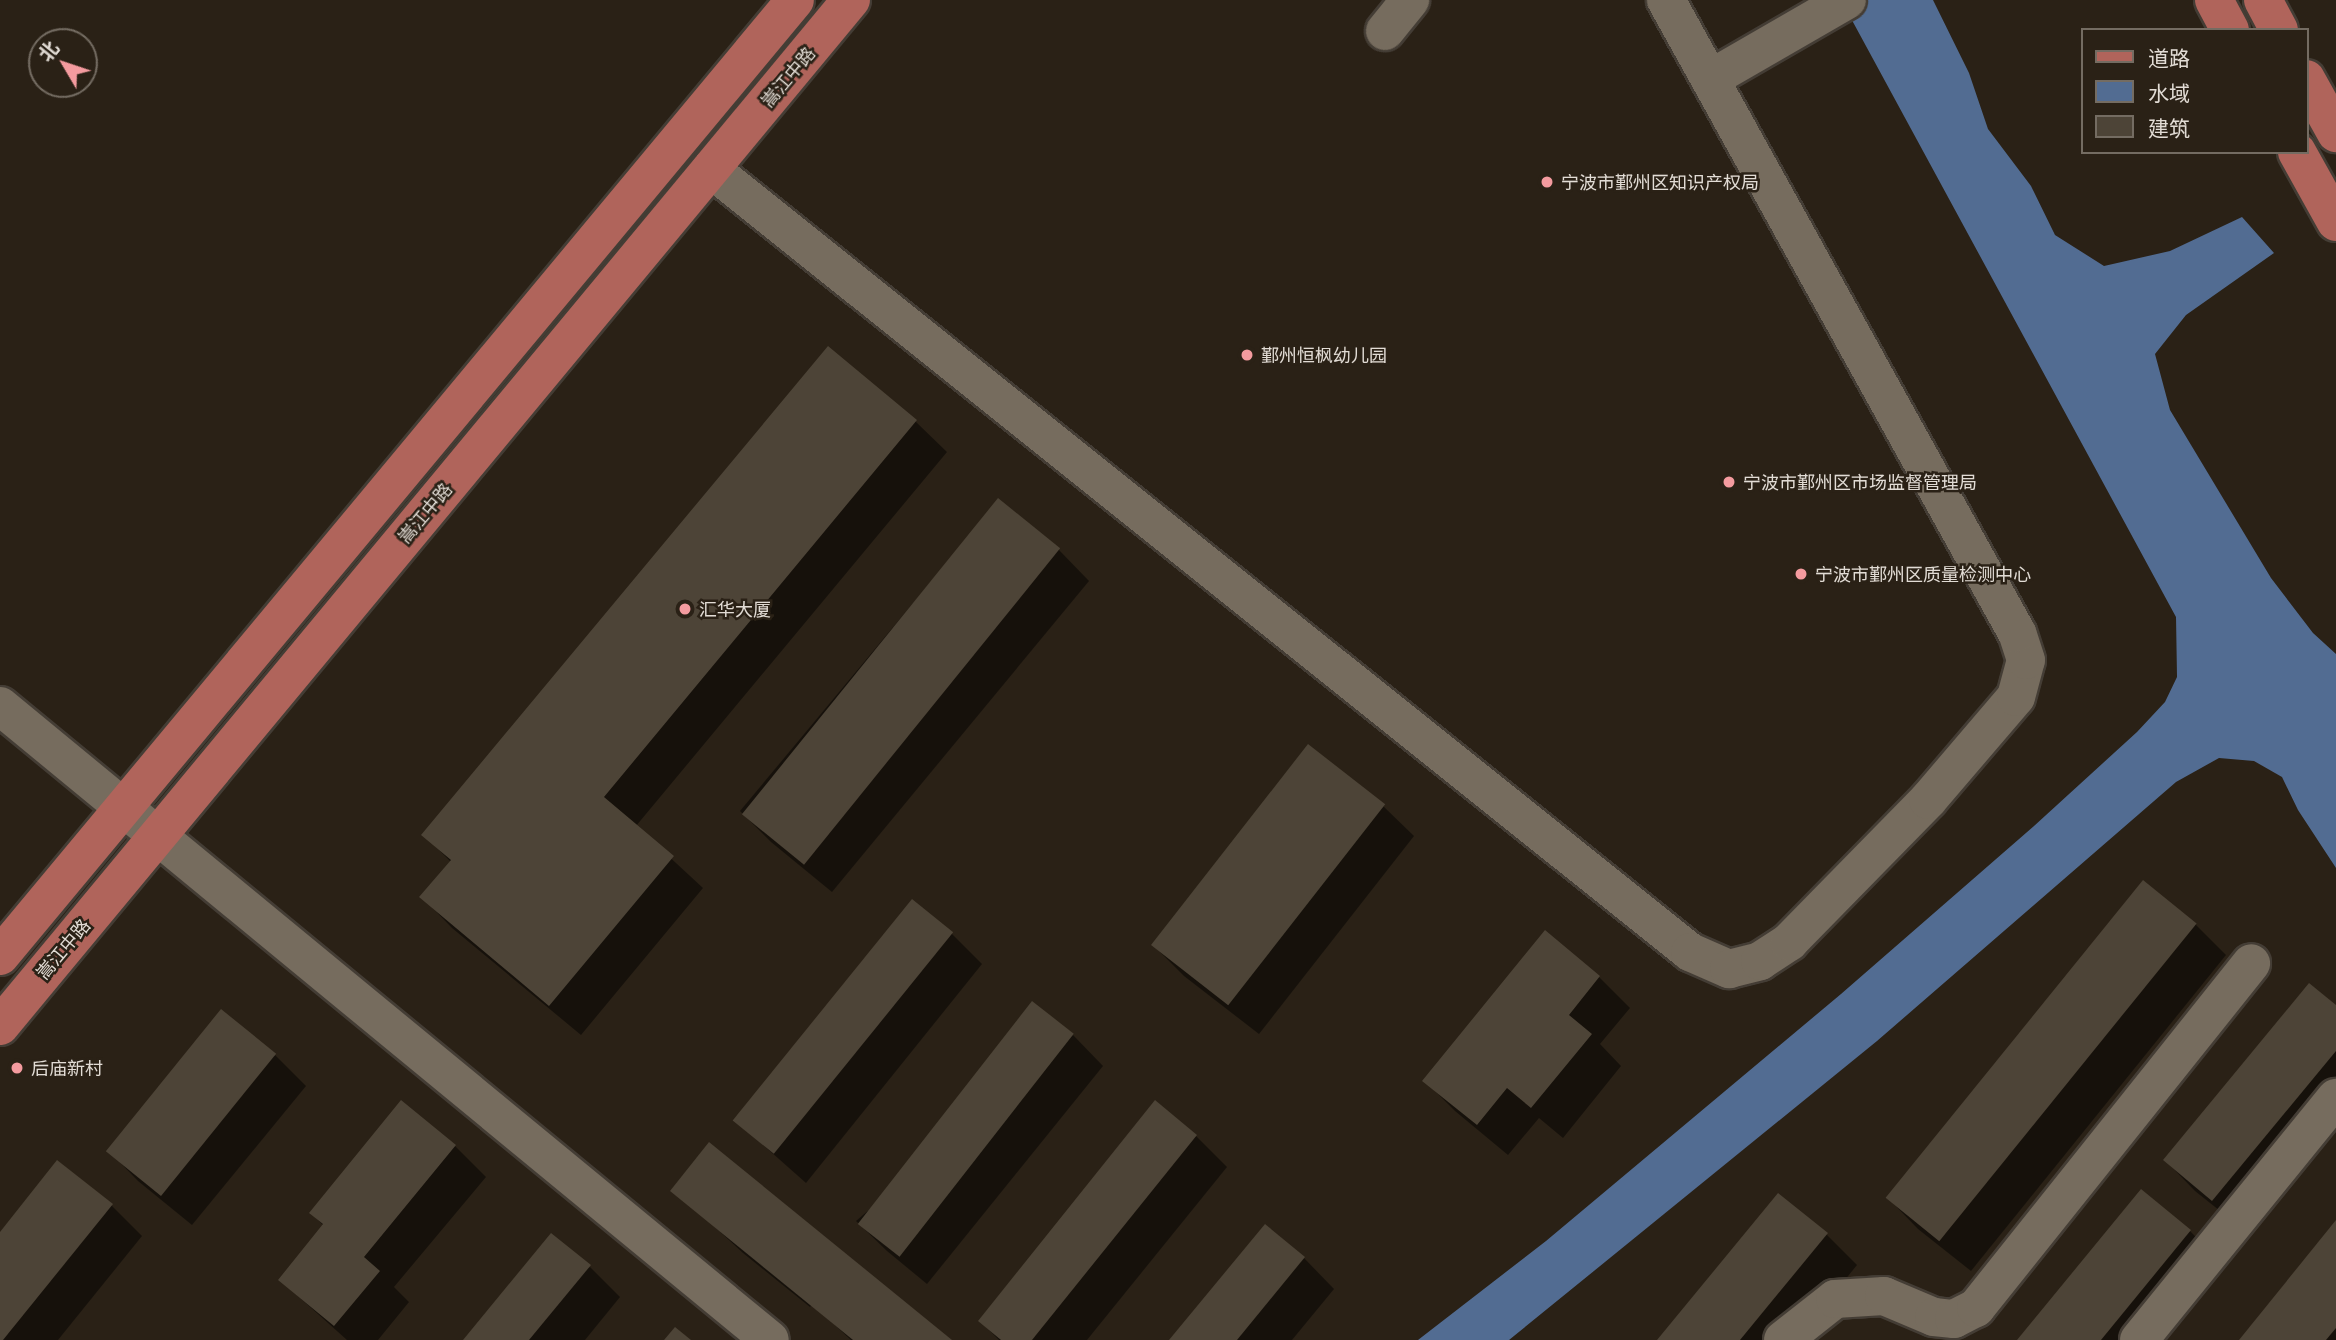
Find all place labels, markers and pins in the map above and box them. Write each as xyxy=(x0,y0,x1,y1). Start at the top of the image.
place label: 宁波市鄞州区知识产权局 xyxy=(1561,171,1759,193)
marker: 宁波市鄞州区知识产权局 xyxy=(1539,174,1555,190)
place label: 鄞州恒枫幼儿园 xyxy=(1261,344,1387,366)
marker: 鄞州恒枫幼儿园 xyxy=(1239,347,1255,363)
place label: 宁波市鄞州区市场监督管理局 xyxy=(1743,471,1977,493)
marker: 宁波市鄞州区市场监督管理局 xyxy=(1721,474,1737,490)
place label: 宁波市鄞州区质量检测中心 xyxy=(1815,563,2031,585)
marker: 宁波市鄞州区质量检测中心 xyxy=(1793,566,1809,582)
place label: 汇华大厦 xyxy=(699,598,771,620)
marker: 汇华大厦 xyxy=(677,601,693,617)
place label: 后庙新村 xyxy=(31,1057,103,1079)
marker: 后庙新村 xyxy=(9,1060,25,1076)

